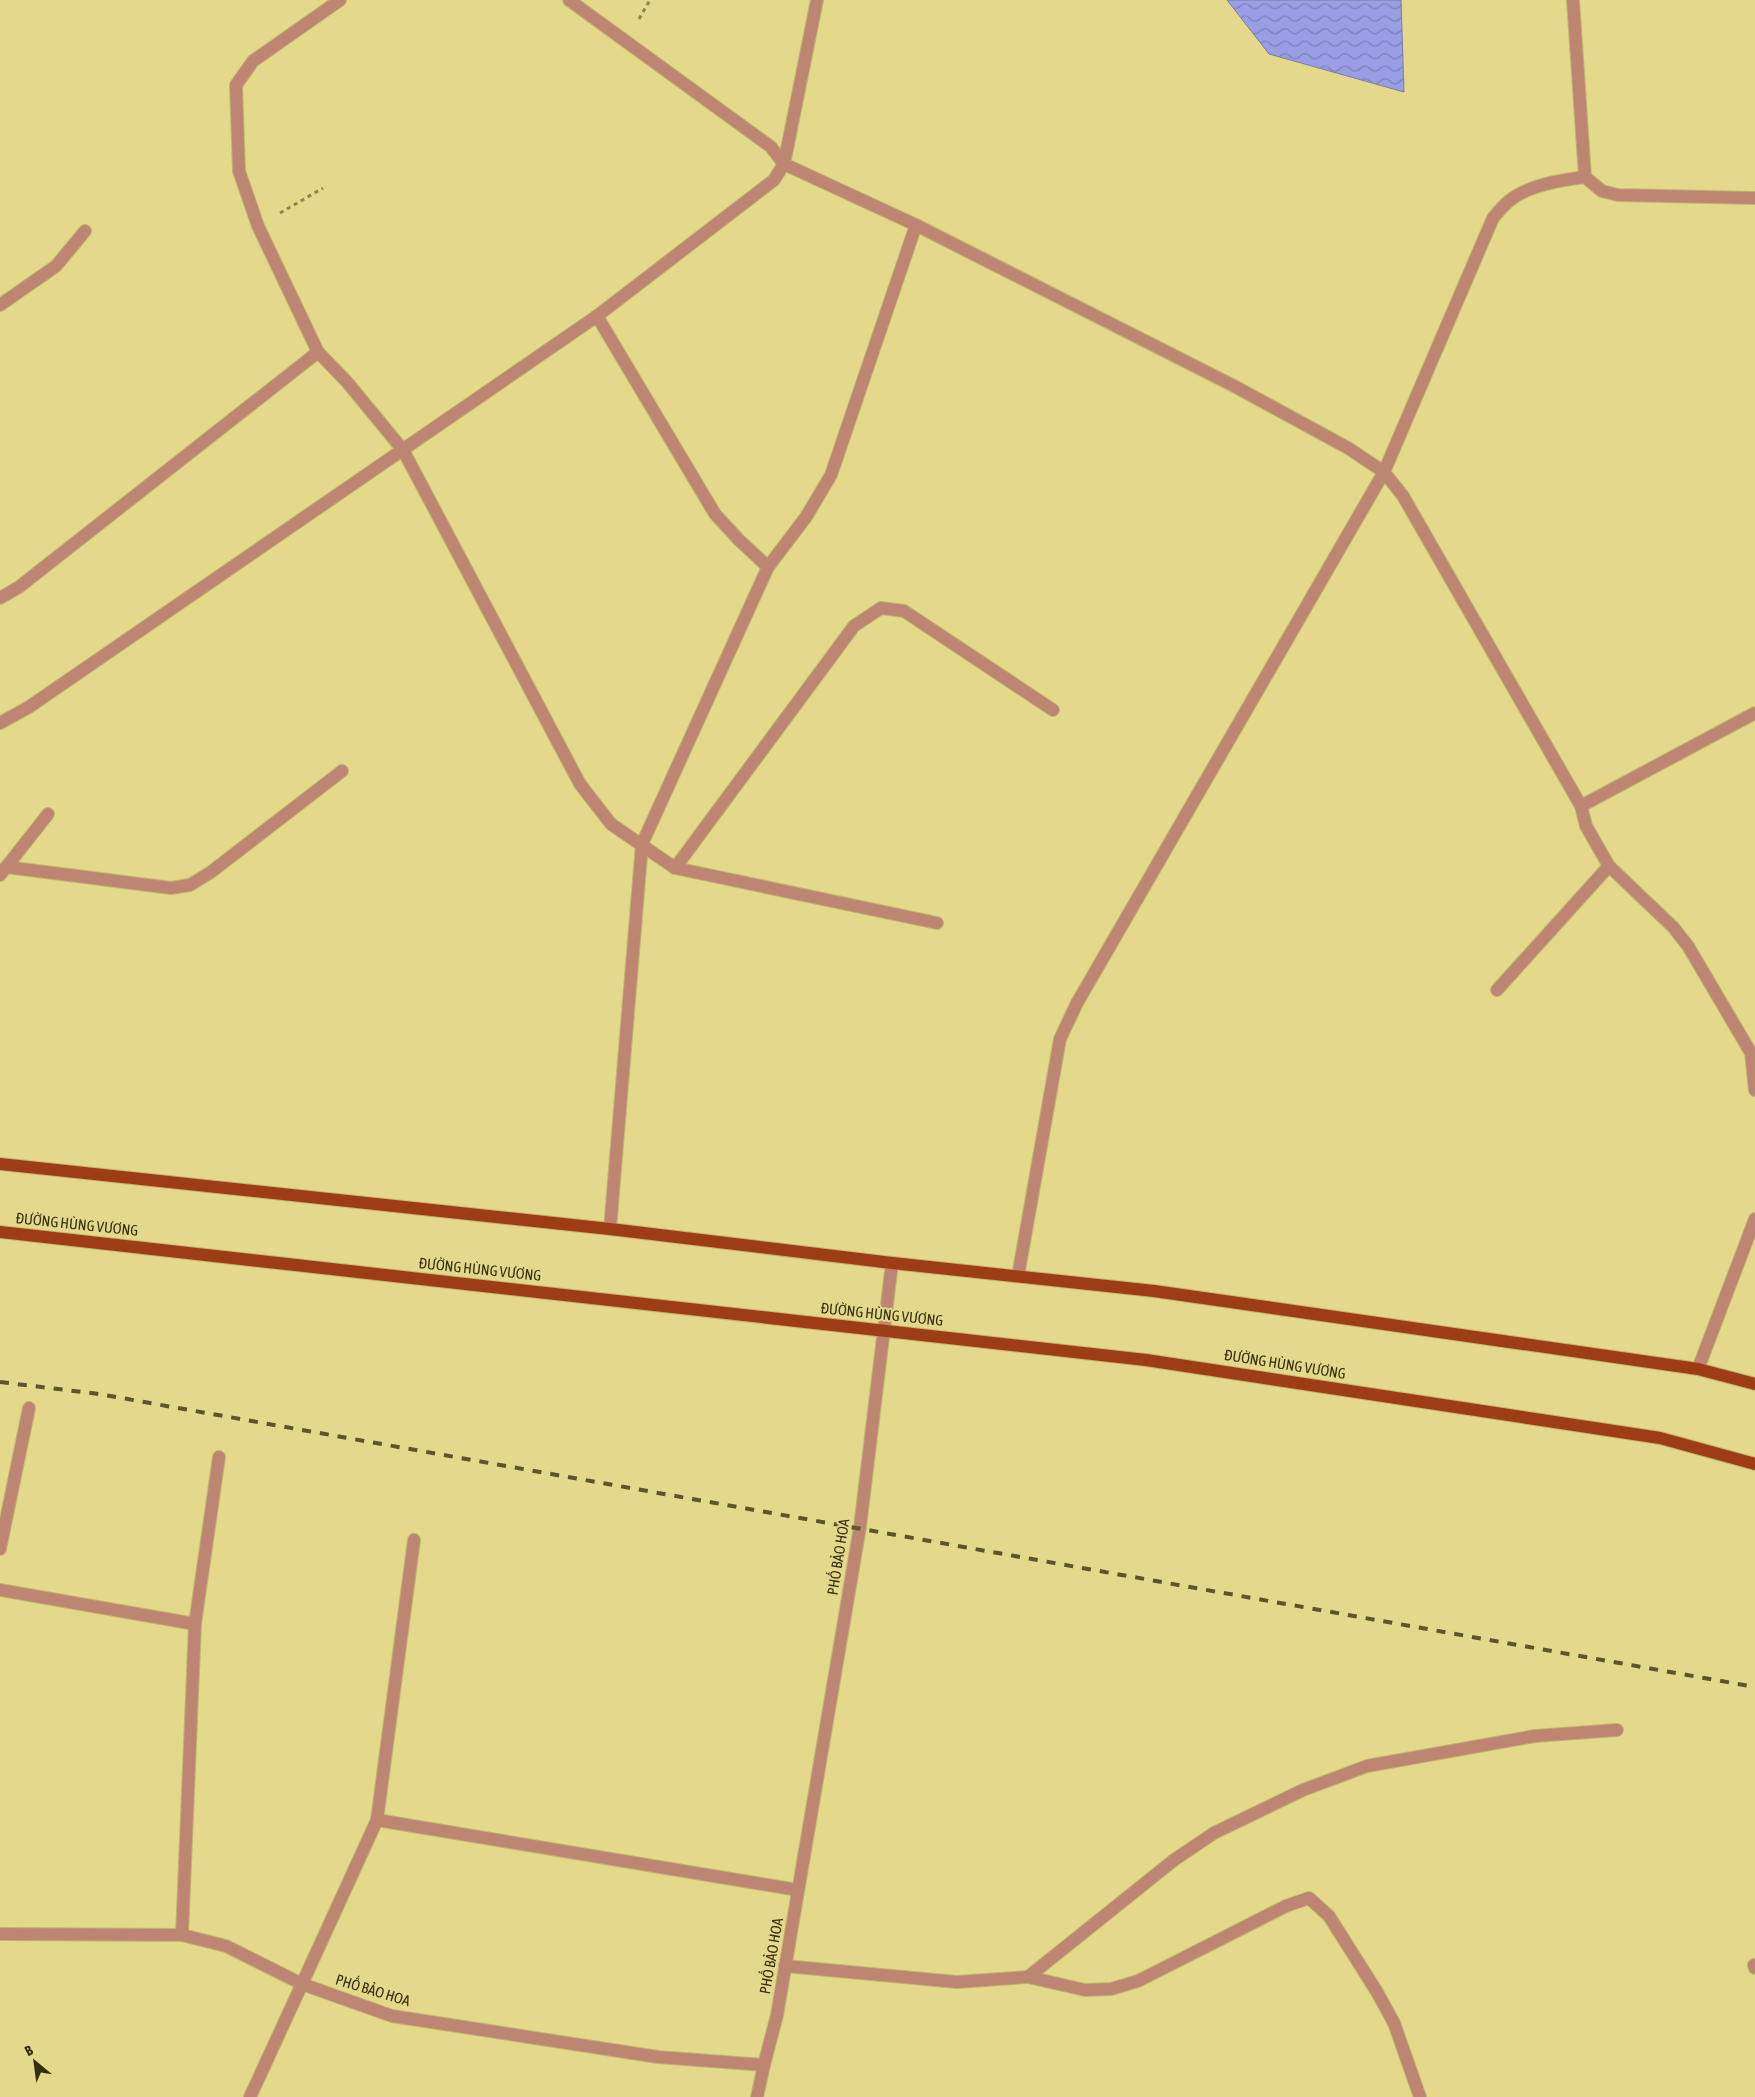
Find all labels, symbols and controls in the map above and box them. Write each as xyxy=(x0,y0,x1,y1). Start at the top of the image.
street label: ĐƯỜNG HÙNG VƯƠNG xyxy=(15,1209,139,1239)
street label: ĐƯỜNG HÙNG VƯƠNG xyxy=(418,1254,542,1284)
street label: ĐƯỜNG HÙNG VƯƠNG xyxy=(820,1299,944,1329)
street label: ĐƯỜNG HÙNG VƯƠNG xyxy=(1223,1346,1347,1382)
street label: PHỐ BẢO HOA xyxy=(823,1517,853,1596)
street label: PHỐ BẢO HOA xyxy=(755,1916,786,1995)
street label: PHỐ BẢO HOA xyxy=(334,1970,413,2010)
north arrow xyxy=(10,2037,60,2087)
text: B xyxy=(22,2042,36,2059)

